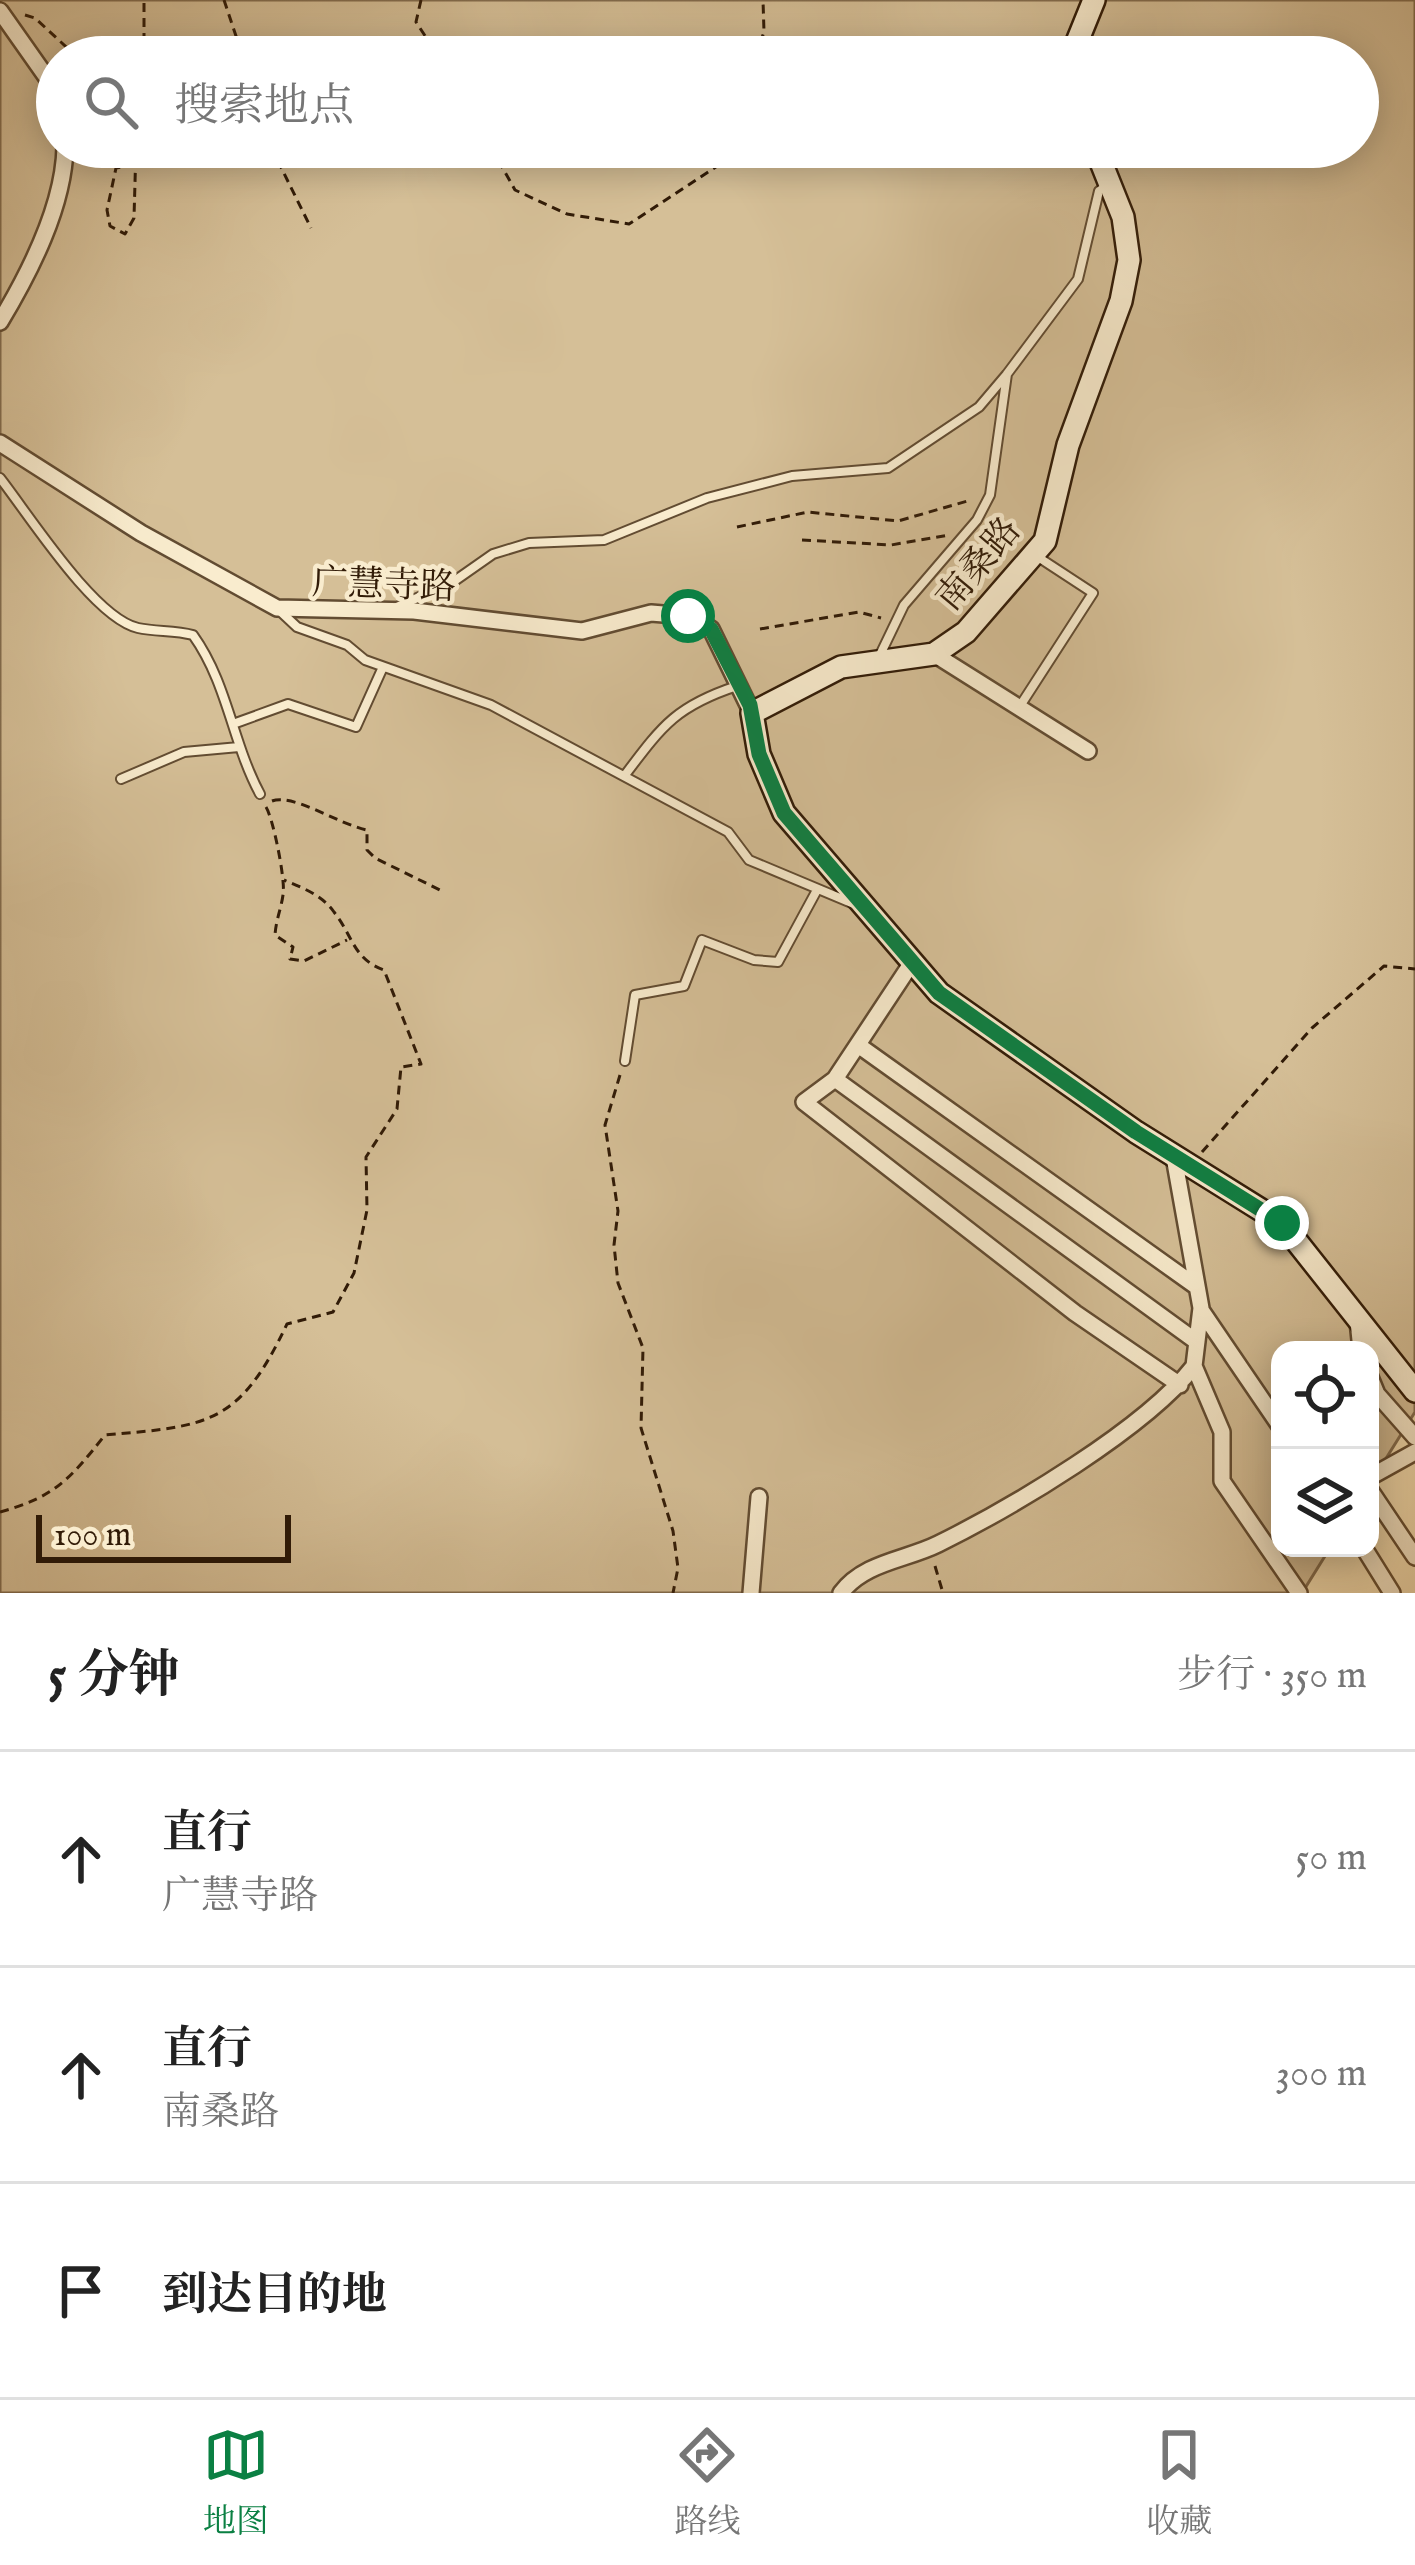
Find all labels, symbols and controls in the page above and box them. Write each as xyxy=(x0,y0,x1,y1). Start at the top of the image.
search box xyxy=(36,36,1379,168)
icon: search xyxy=(78,69,144,135)
text: 搜索地点 xyxy=(174,79,354,136)
street label: 南桑路 xyxy=(927,509,1032,621)
street label: 广慧寺路 xyxy=(311,560,457,611)
route start xyxy=(661,589,715,643)
route end xyxy=(1255,1196,1309,1250)
map controls xyxy=(1271,1341,1379,1557)
button: locate xyxy=(1271,1341,1379,1449)
button: layers xyxy=(1271,1449,1379,1557)
scale bar xyxy=(36,1509,291,1562)
text: 100 m xyxy=(54,1515,131,1557)
text: 5 分钟 xyxy=(48,1645,180,1710)
text: 步行 · 350 m xyxy=(1177,1652,1367,1701)
text: 直行 xyxy=(162,1806,252,1863)
icon: ahead xyxy=(48,1826,114,1892)
text: 50 m xyxy=(1295,1834,1367,1883)
text: 广慧寺路 xyxy=(162,1873,318,1922)
text: 直行 xyxy=(162,2022,252,2079)
icon: ahead xyxy=(48,2042,114,2108)
text: 300 m xyxy=(1275,2050,1367,2099)
text: 南桑路 xyxy=(162,2089,279,2138)
icon: arrive xyxy=(48,2258,114,2324)
text: 到达目的地 xyxy=(162,2268,387,2325)
tab: 地图 xyxy=(203,2422,269,2544)
tab: 路线 xyxy=(674,2422,740,2544)
tab: 收藏 xyxy=(1146,2422,1212,2544)

